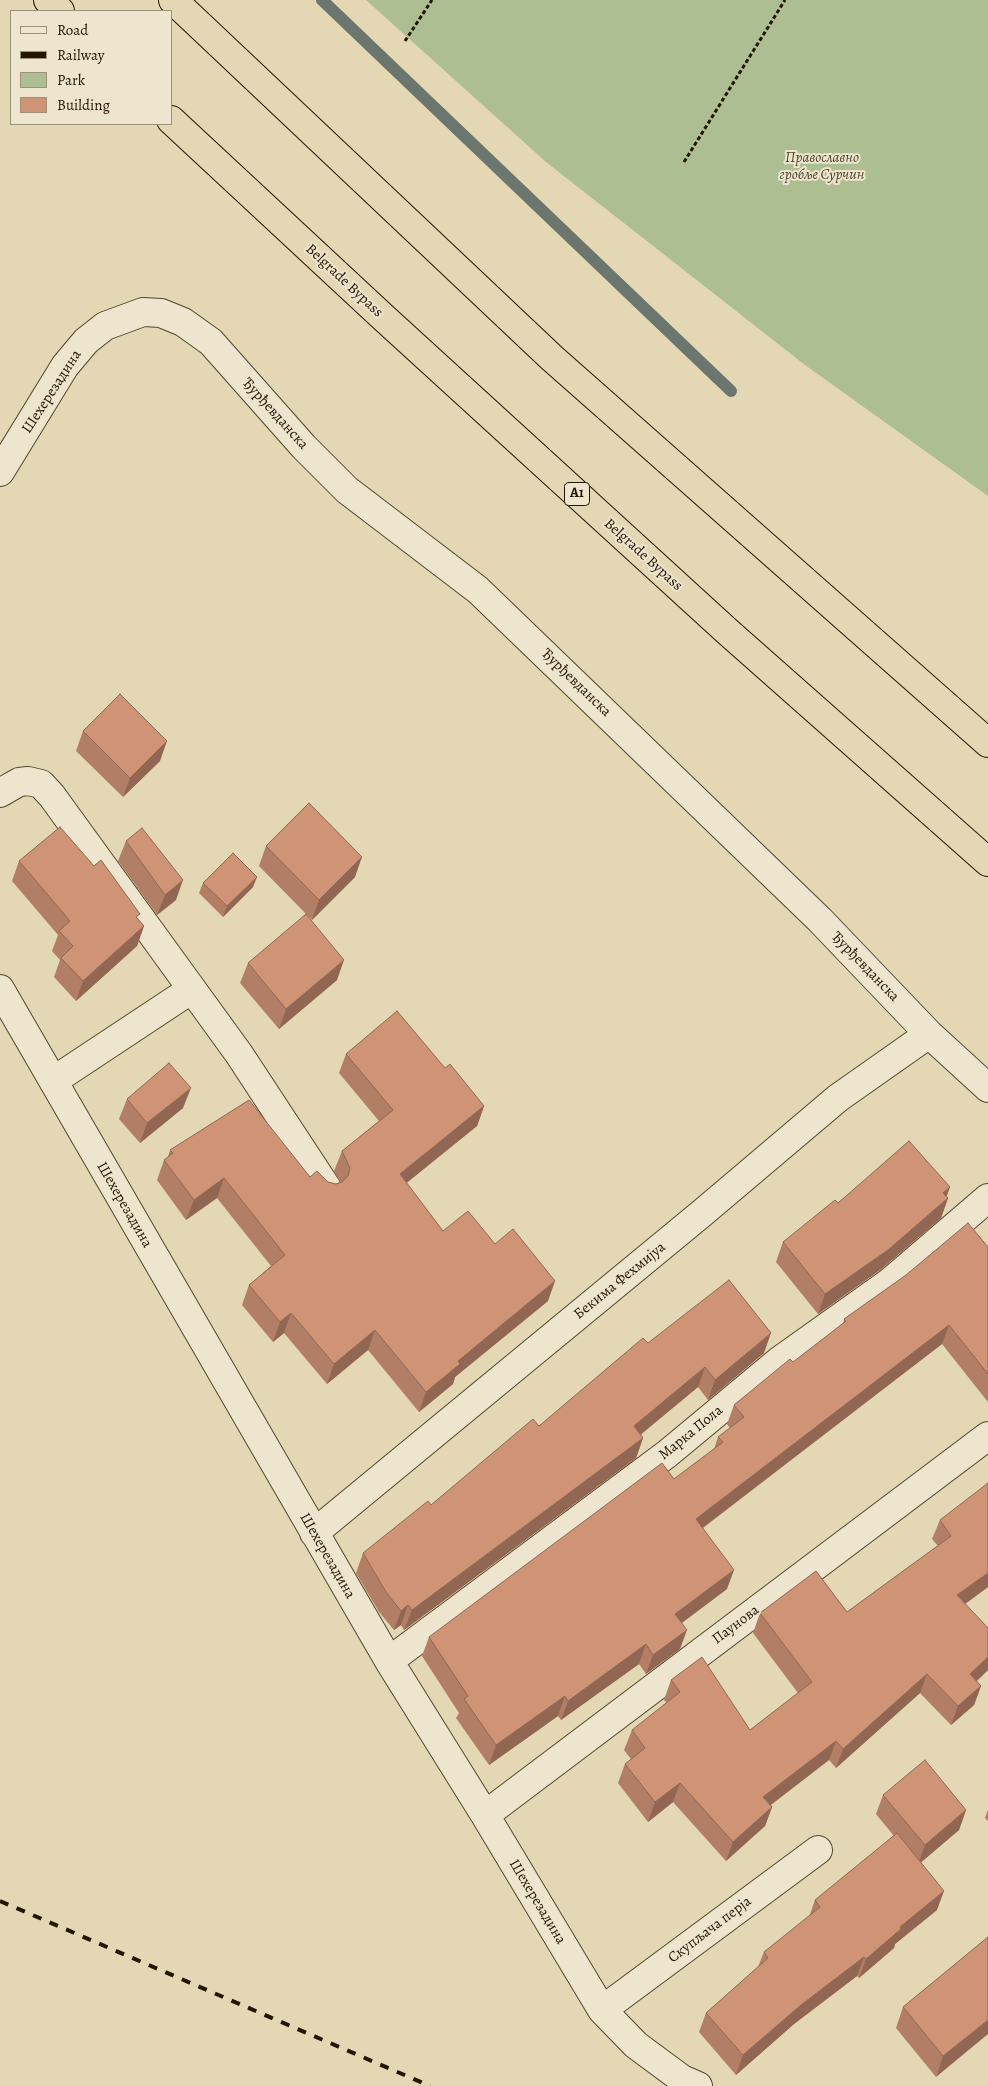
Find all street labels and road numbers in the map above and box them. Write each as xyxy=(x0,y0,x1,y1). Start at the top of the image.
street label: Belgrade Bypass xyxy=(301,240,387,322)
street label: Шехерезадина xyxy=(18,347,86,437)
street label: Ђурђевданска xyxy=(238,374,312,454)
road number: A1 xyxy=(564,482,590,506)
street label: Belgrade Bypass xyxy=(600,515,686,595)
street label: Ђурђевданска xyxy=(537,645,615,721)
street label: Ђурђевданска xyxy=(827,928,903,1006)
street label: Шехерезадина xyxy=(92,1159,156,1251)
street label: Бекима Фехмијуа xyxy=(570,1239,670,1323)
street label: Марка Пола xyxy=(655,1402,727,1464)
street label: Шехерезадина xyxy=(295,1510,359,1602)
street label: Паунова xyxy=(709,1602,763,1648)
street label: Шехерезадина xyxy=(505,1856,569,1948)
street label: Скупљача перја xyxy=(665,1893,755,1967)

